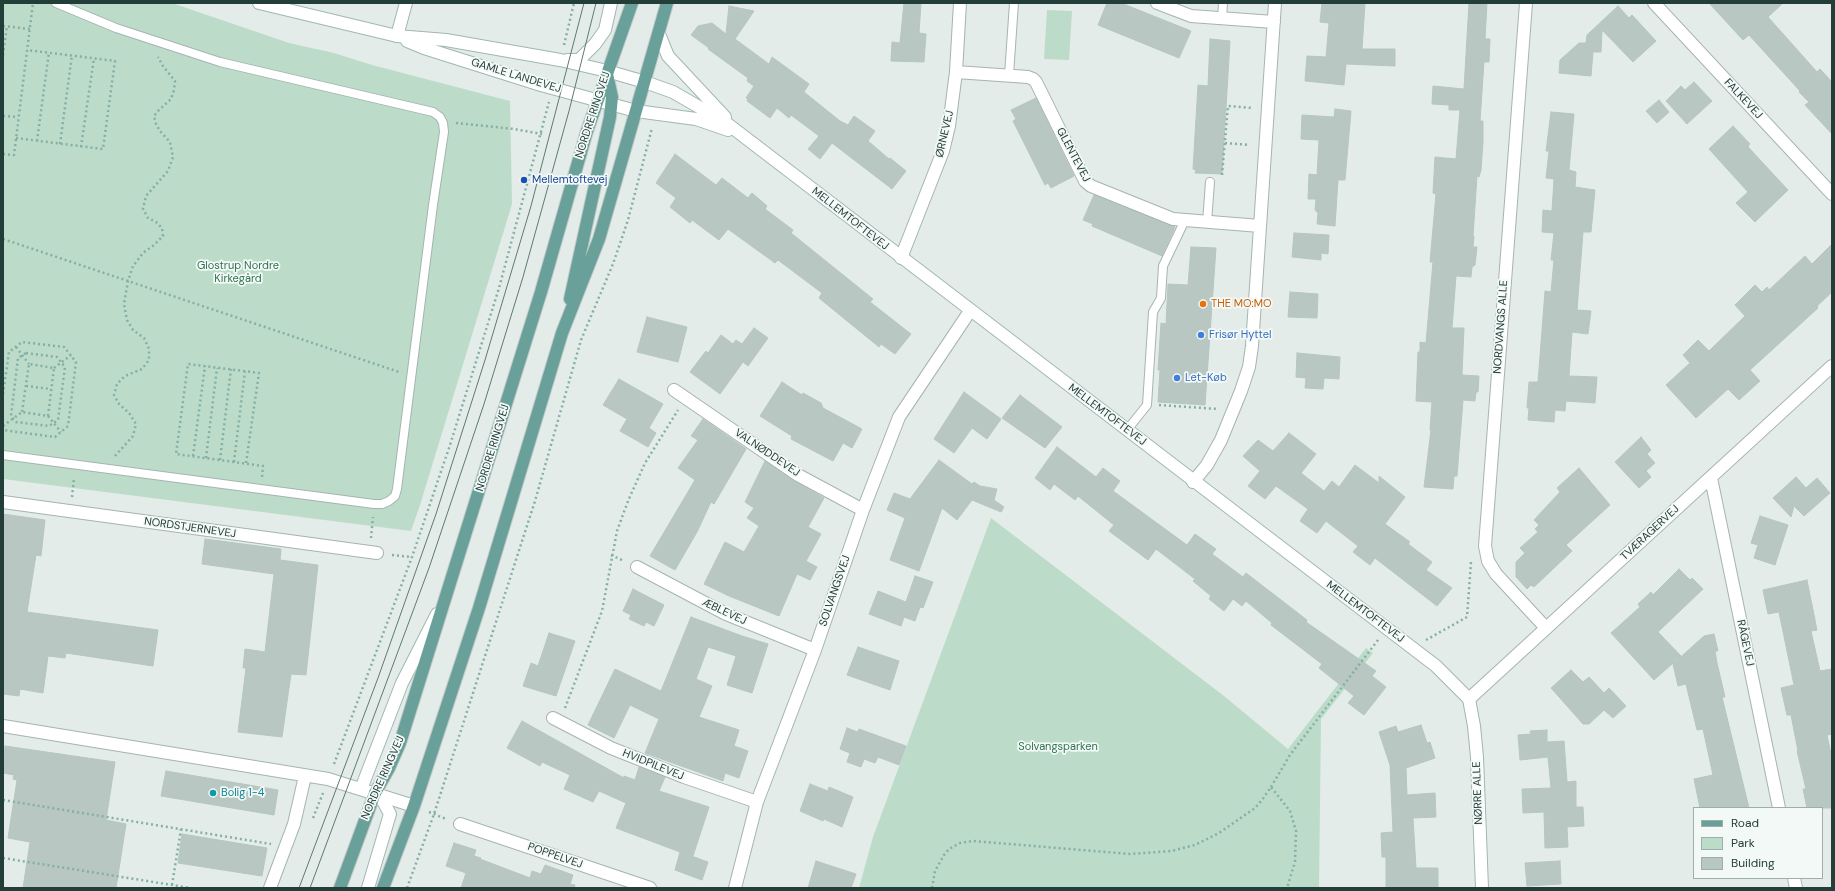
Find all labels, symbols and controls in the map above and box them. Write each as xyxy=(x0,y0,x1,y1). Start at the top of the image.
street label: GAMLE LANDEVEJ xyxy=(469,56,563,96)
street label: NORDRE RINGVEJ xyxy=(573,70,613,160)
street label: FALKEVEJ xyxy=(1721,76,1765,122)
street label: ØRNEVEJ xyxy=(933,109,957,159)
street label: GLENTEVEJ xyxy=(1053,126,1093,184)
place label: Mellemtoftevej xyxy=(532,173,608,187)
marker: Mellemtoftevej xyxy=(519,175,529,185)
street label: MELLEMTOFTEVEJ xyxy=(809,185,891,253)
park label: Glostrup Nordre Kirkegård xyxy=(197,259,279,285)
street label: NORDVANGS ALLE xyxy=(1491,280,1511,374)
place label: THE MO:MO xyxy=(1211,297,1272,311)
marker: THE MO:MO xyxy=(1198,299,1208,309)
place label: Frisør Hyttel xyxy=(1209,328,1271,342)
marker: Frisør Hyttel xyxy=(1196,330,1206,340)
place label: Let-Køb xyxy=(1185,371,1227,385)
marker: Let-Køb xyxy=(1172,373,1182,383)
street label: MELLEMTOFTEVEJ xyxy=(1065,381,1149,449)
street label: NORDRE RINGVEJ xyxy=(474,403,512,493)
street label: VALNØDDEVEJ xyxy=(732,426,802,480)
street label: TVÆRAGERVEJ xyxy=(1618,502,1682,564)
street label: NORDSTJERNEVEJ xyxy=(143,515,237,541)
street label: SOLVANGSVEJ xyxy=(817,554,853,628)
street label: MELLEMTOFTEVEJ xyxy=(1323,578,1407,646)
street label: ÆBLEVEJ xyxy=(700,596,748,628)
street label: RÅGEVEJ xyxy=(1734,619,1756,667)
street label: NORDRE RINGVEJ xyxy=(359,734,407,822)
park label: Solvangsparken xyxy=(1018,740,1098,754)
street label: HVIDPILEVEJ xyxy=(620,747,686,783)
street label: NØRRE ALLE xyxy=(1470,761,1486,825)
place label: Bolig 1-4 xyxy=(221,786,264,800)
marker: Bolig 1-4 xyxy=(208,788,218,798)
legend xyxy=(1693,807,1823,879)
text: Road xyxy=(1731,815,1759,831)
text: Park xyxy=(1731,835,1755,851)
street label: POPPELVEJ xyxy=(526,840,584,872)
text: Building xyxy=(1731,855,1775,871)

